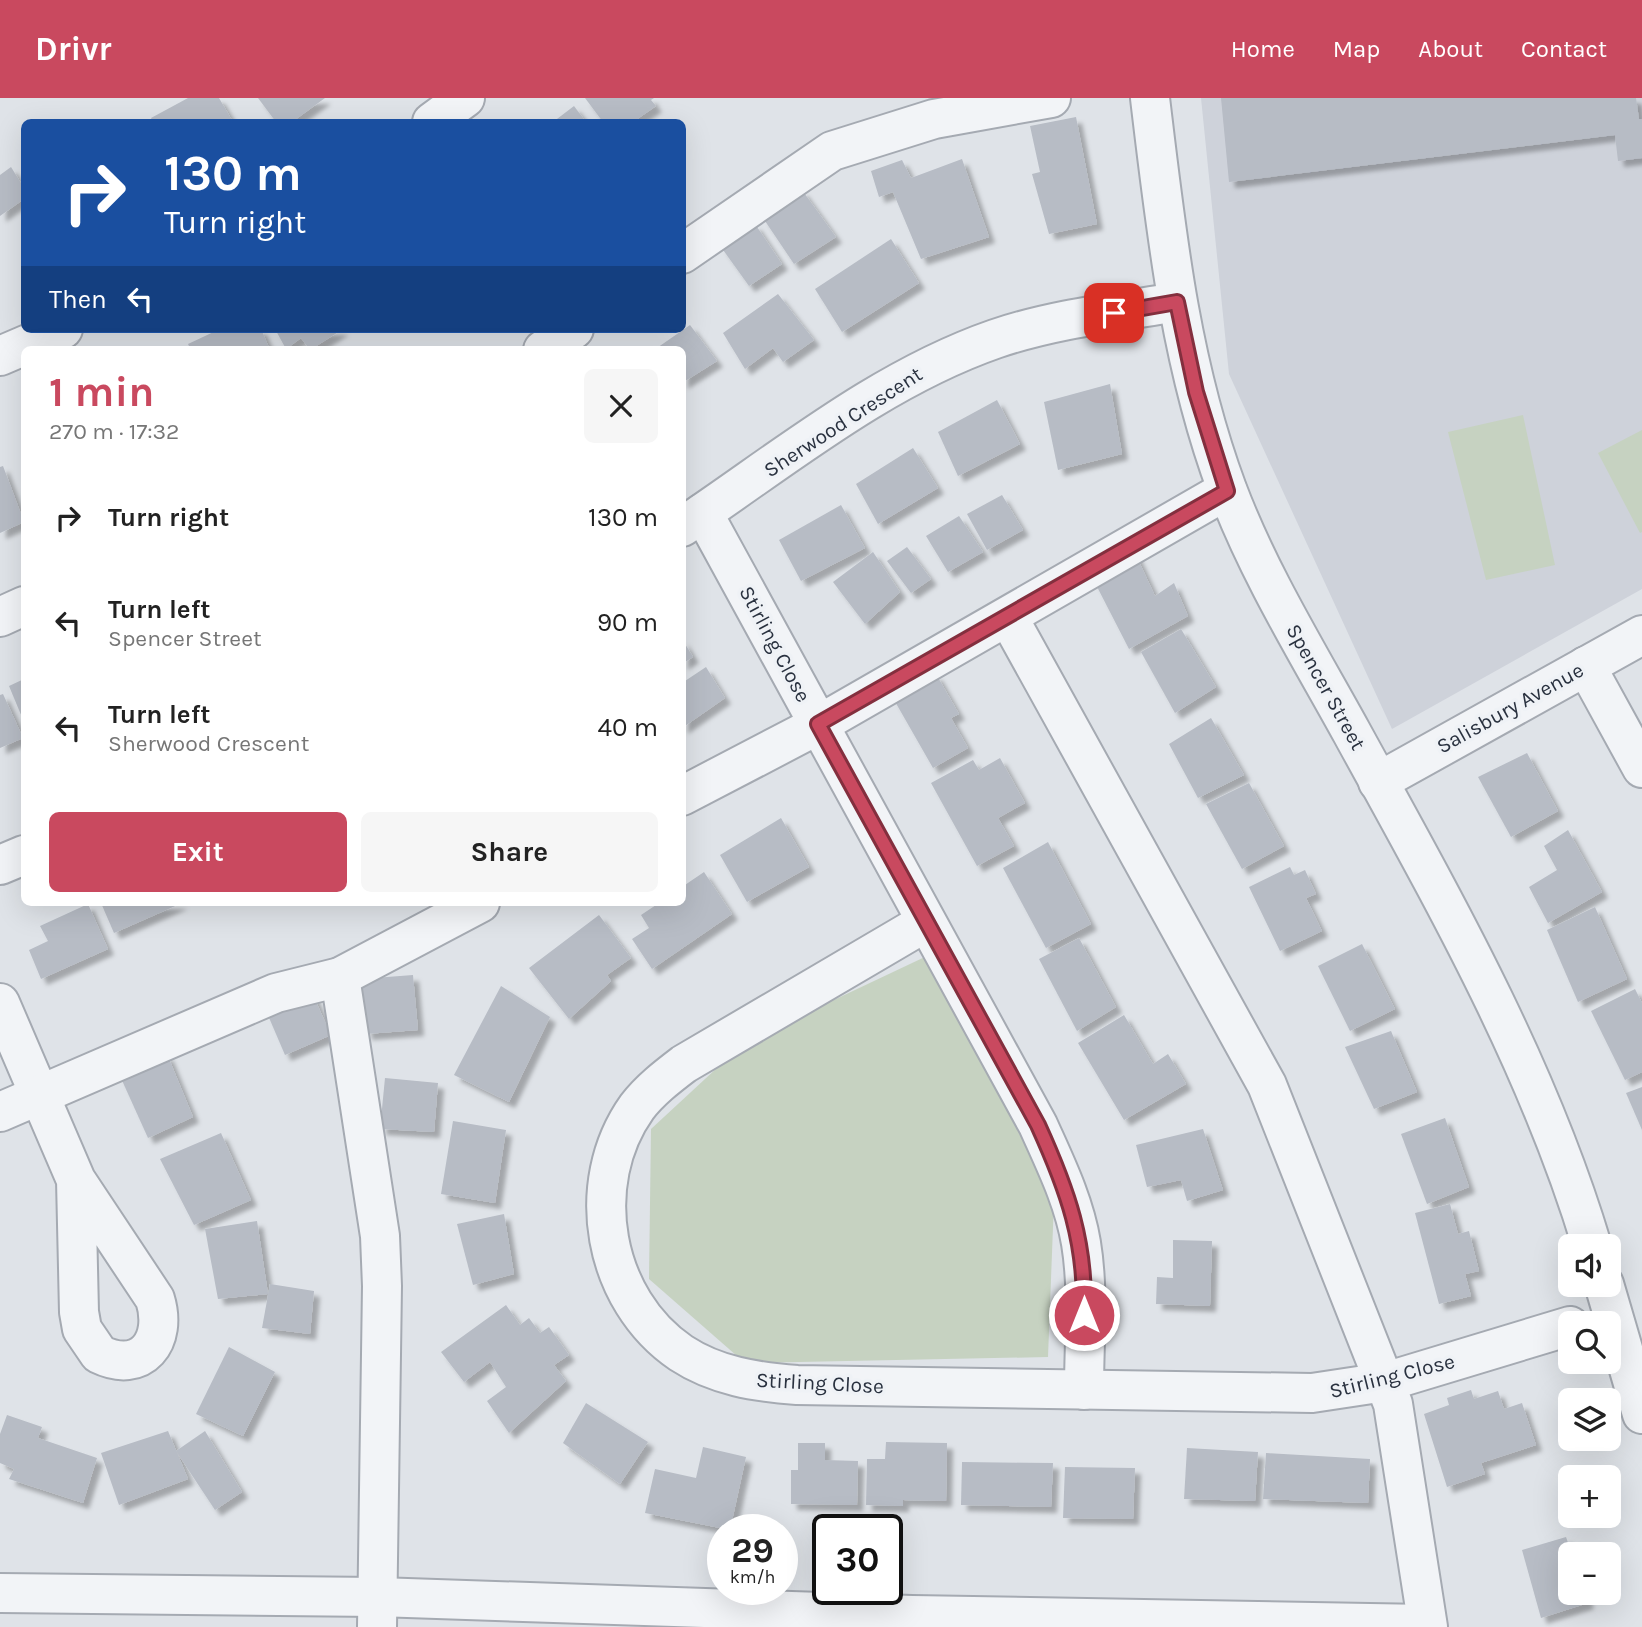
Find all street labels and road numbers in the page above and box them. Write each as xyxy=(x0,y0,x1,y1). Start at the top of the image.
street label: Sherwood Crescent xyxy=(759,362,927,482)
street label: Stirling Close xyxy=(734,582,816,706)
street label: Spencer Street xyxy=(1281,620,1371,754)
street label: Salisbury Avenue xyxy=(1432,658,1588,758)
street label: Stirling Close xyxy=(1327,1349,1457,1403)
street label: Stirling Close xyxy=(755,1368,885,1398)

